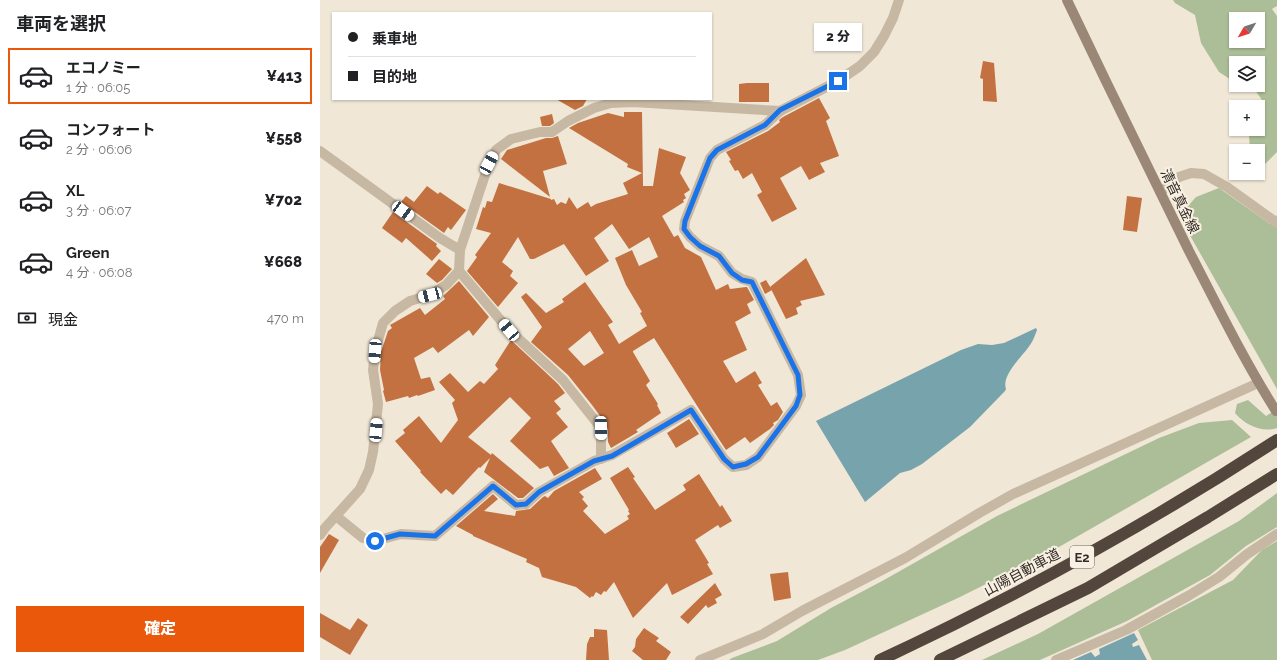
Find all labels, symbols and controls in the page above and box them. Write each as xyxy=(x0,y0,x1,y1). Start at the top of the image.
north arrow xyxy=(1229,12,1265,48)
map controls xyxy=(1229,12,1265,180)
text: 車両を選択 xyxy=(16,13,106,34)
callout: 2 分 xyxy=(814,23,862,51)
text: 2 分 xyxy=(826,29,850,44)
text: 乗車地 xyxy=(372,30,417,48)
button: layers xyxy=(1229,56,1265,92)
icon: car xyxy=(18,58,54,94)
text: エコノミー xyxy=(66,59,141,77)
text: ¥413 xyxy=(266,67,302,85)
text: 目的地 xyxy=(372,68,417,86)
route end xyxy=(829,72,847,90)
text: 1 分 · 06:05 xyxy=(66,80,130,95)
button: + xyxy=(1229,100,1265,136)
icon: car xyxy=(18,120,54,156)
text: コンフォート xyxy=(66,121,156,139)
text: ¥558 xyxy=(265,129,302,147)
text: 2 分 · 06:06 xyxy=(66,142,132,157)
button: − xyxy=(1229,144,1265,180)
car xyxy=(478,150,500,176)
street label: 清音真金線 xyxy=(1157,166,1203,236)
icon: car xyxy=(18,182,54,218)
text: XL xyxy=(66,182,84,200)
text: ¥702 xyxy=(265,191,302,209)
car xyxy=(390,199,416,223)
text: 3 分 · 06:07 xyxy=(66,203,131,218)
icon: car xyxy=(18,244,54,280)
text: Green xyxy=(66,244,110,262)
text: ¥668 xyxy=(264,253,302,271)
text: 4 分 · 06:08 xyxy=(66,265,132,280)
car xyxy=(417,286,443,304)
icon: cash xyxy=(16,307,38,329)
text: 現金 xyxy=(48,311,78,329)
text: 470 m xyxy=(267,311,304,326)
car xyxy=(497,317,521,343)
car xyxy=(368,339,382,363)
car xyxy=(595,416,607,440)
car xyxy=(369,418,383,442)
route start xyxy=(366,532,384,550)
street label: 山陽自動車道 xyxy=(981,545,1063,599)
road number: E2 xyxy=(1070,546,1094,568)
button: 確定 xyxy=(16,606,304,652)

